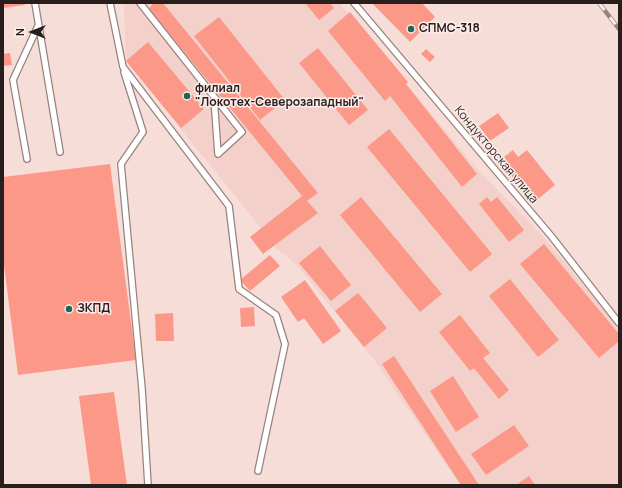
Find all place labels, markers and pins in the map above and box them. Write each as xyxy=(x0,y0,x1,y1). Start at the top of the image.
place label: СПМС-318 xyxy=(419,22,480,36)
marker: СПМС-318 xyxy=(406,24,416,34)
place label: филиал "Локотех-Северозападный" xyxy=(195,82,364,110)
marker: филиал "Локотех-Северозападный" xyxy=(182,91,192,101)
place label: ЗКПД xyxy=(77,302,110,316)
marker: ЗКПД xyxy=(64,304,74,314)

